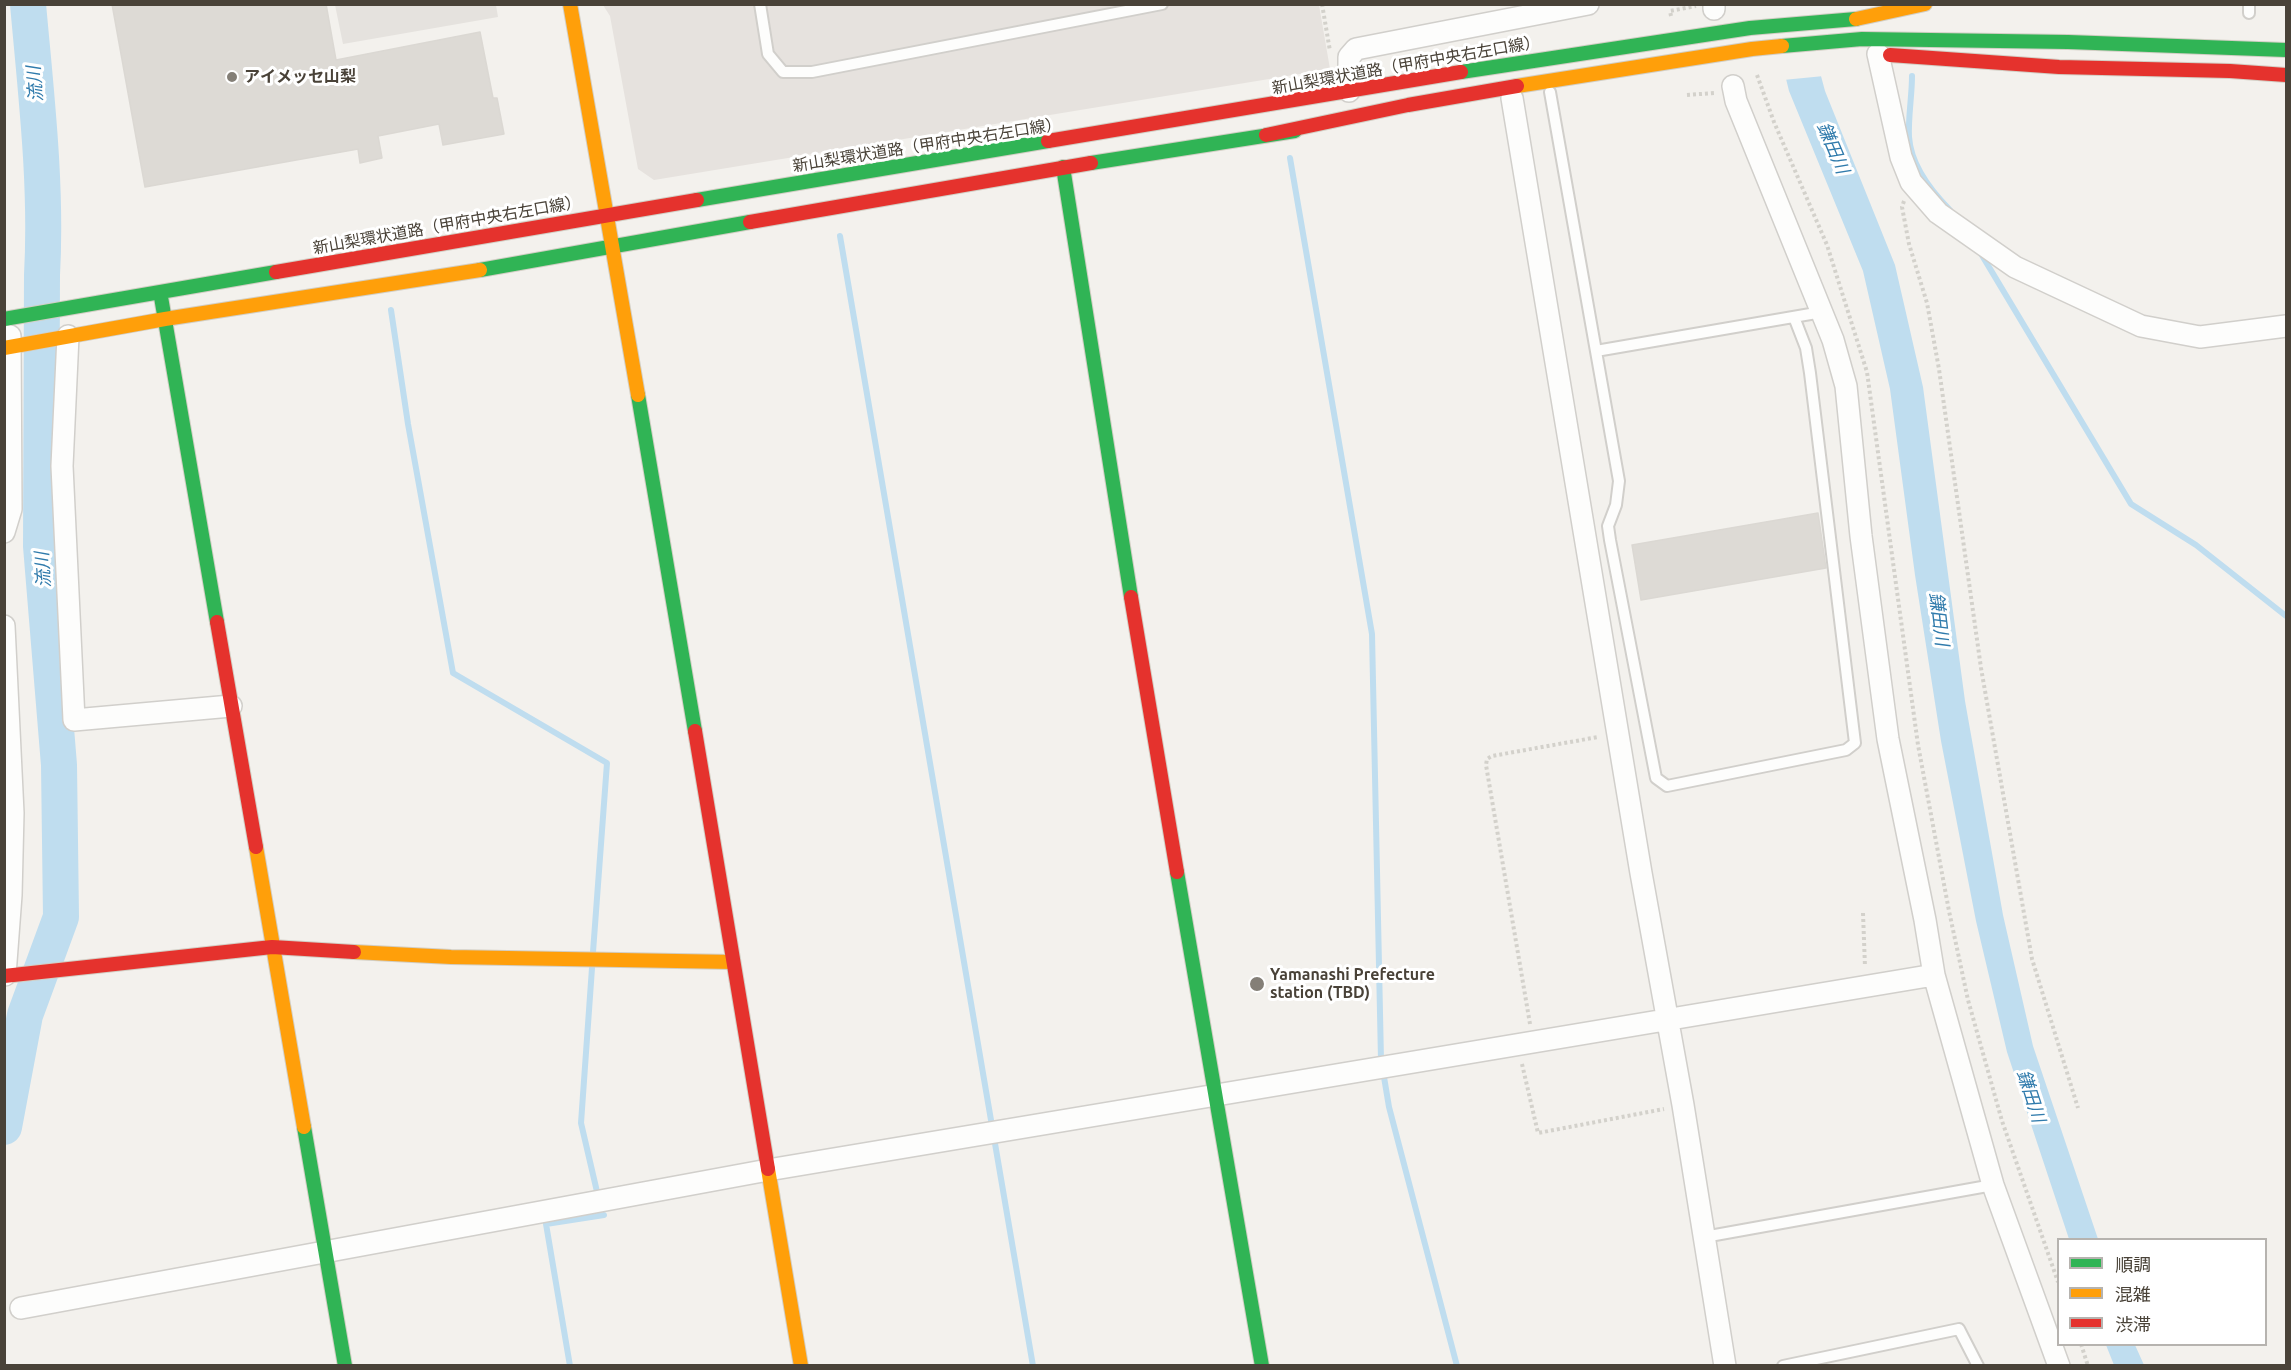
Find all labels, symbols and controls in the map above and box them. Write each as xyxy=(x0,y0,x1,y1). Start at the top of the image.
street label: 新山梨環状道路（甲府中央右左口線） xyxy=(1270,32,1542,98)
water label: 流川 xyxy=(23,65,47,103)
place label: アイメッセ山梨 xyxy=(244,67,356,87)
marker: アイメッセ山梨 xyxy=(225,70,239,84)
street label: 新山梨環状道路（甲府中央右左口線） xyxy=(791,114,1063,176)
water label: 鎌田川 xyxy=(1813,119,1853,177)
street label: 新山梨環状道路（甲府中央右左口線） xyxy=(311,192,583,258)
water label: 流川 xyxy=(31,551,55,589)
water label: 鎌田川 xyxy=(1925,591,1953,647)
place label: Yamanashi Prefecture station (TBD) xyxy=(1270,965,1435,1003)
marker: Yamanashi Prefecture station (TBD) xyxy=(1248,975,1266,993)
water label: 鎌田川 xyxy=(2012,1067,2050,1125)
legend xyxy=(2057,1238,2267,1346)
text: 順調 xyxy=(2115,1254,2151,1274)
text: 混雑 xyxy=(2115,1284,2151,1304)
text: 渋滞 xyxy=(2115,1314,2151,1334)

